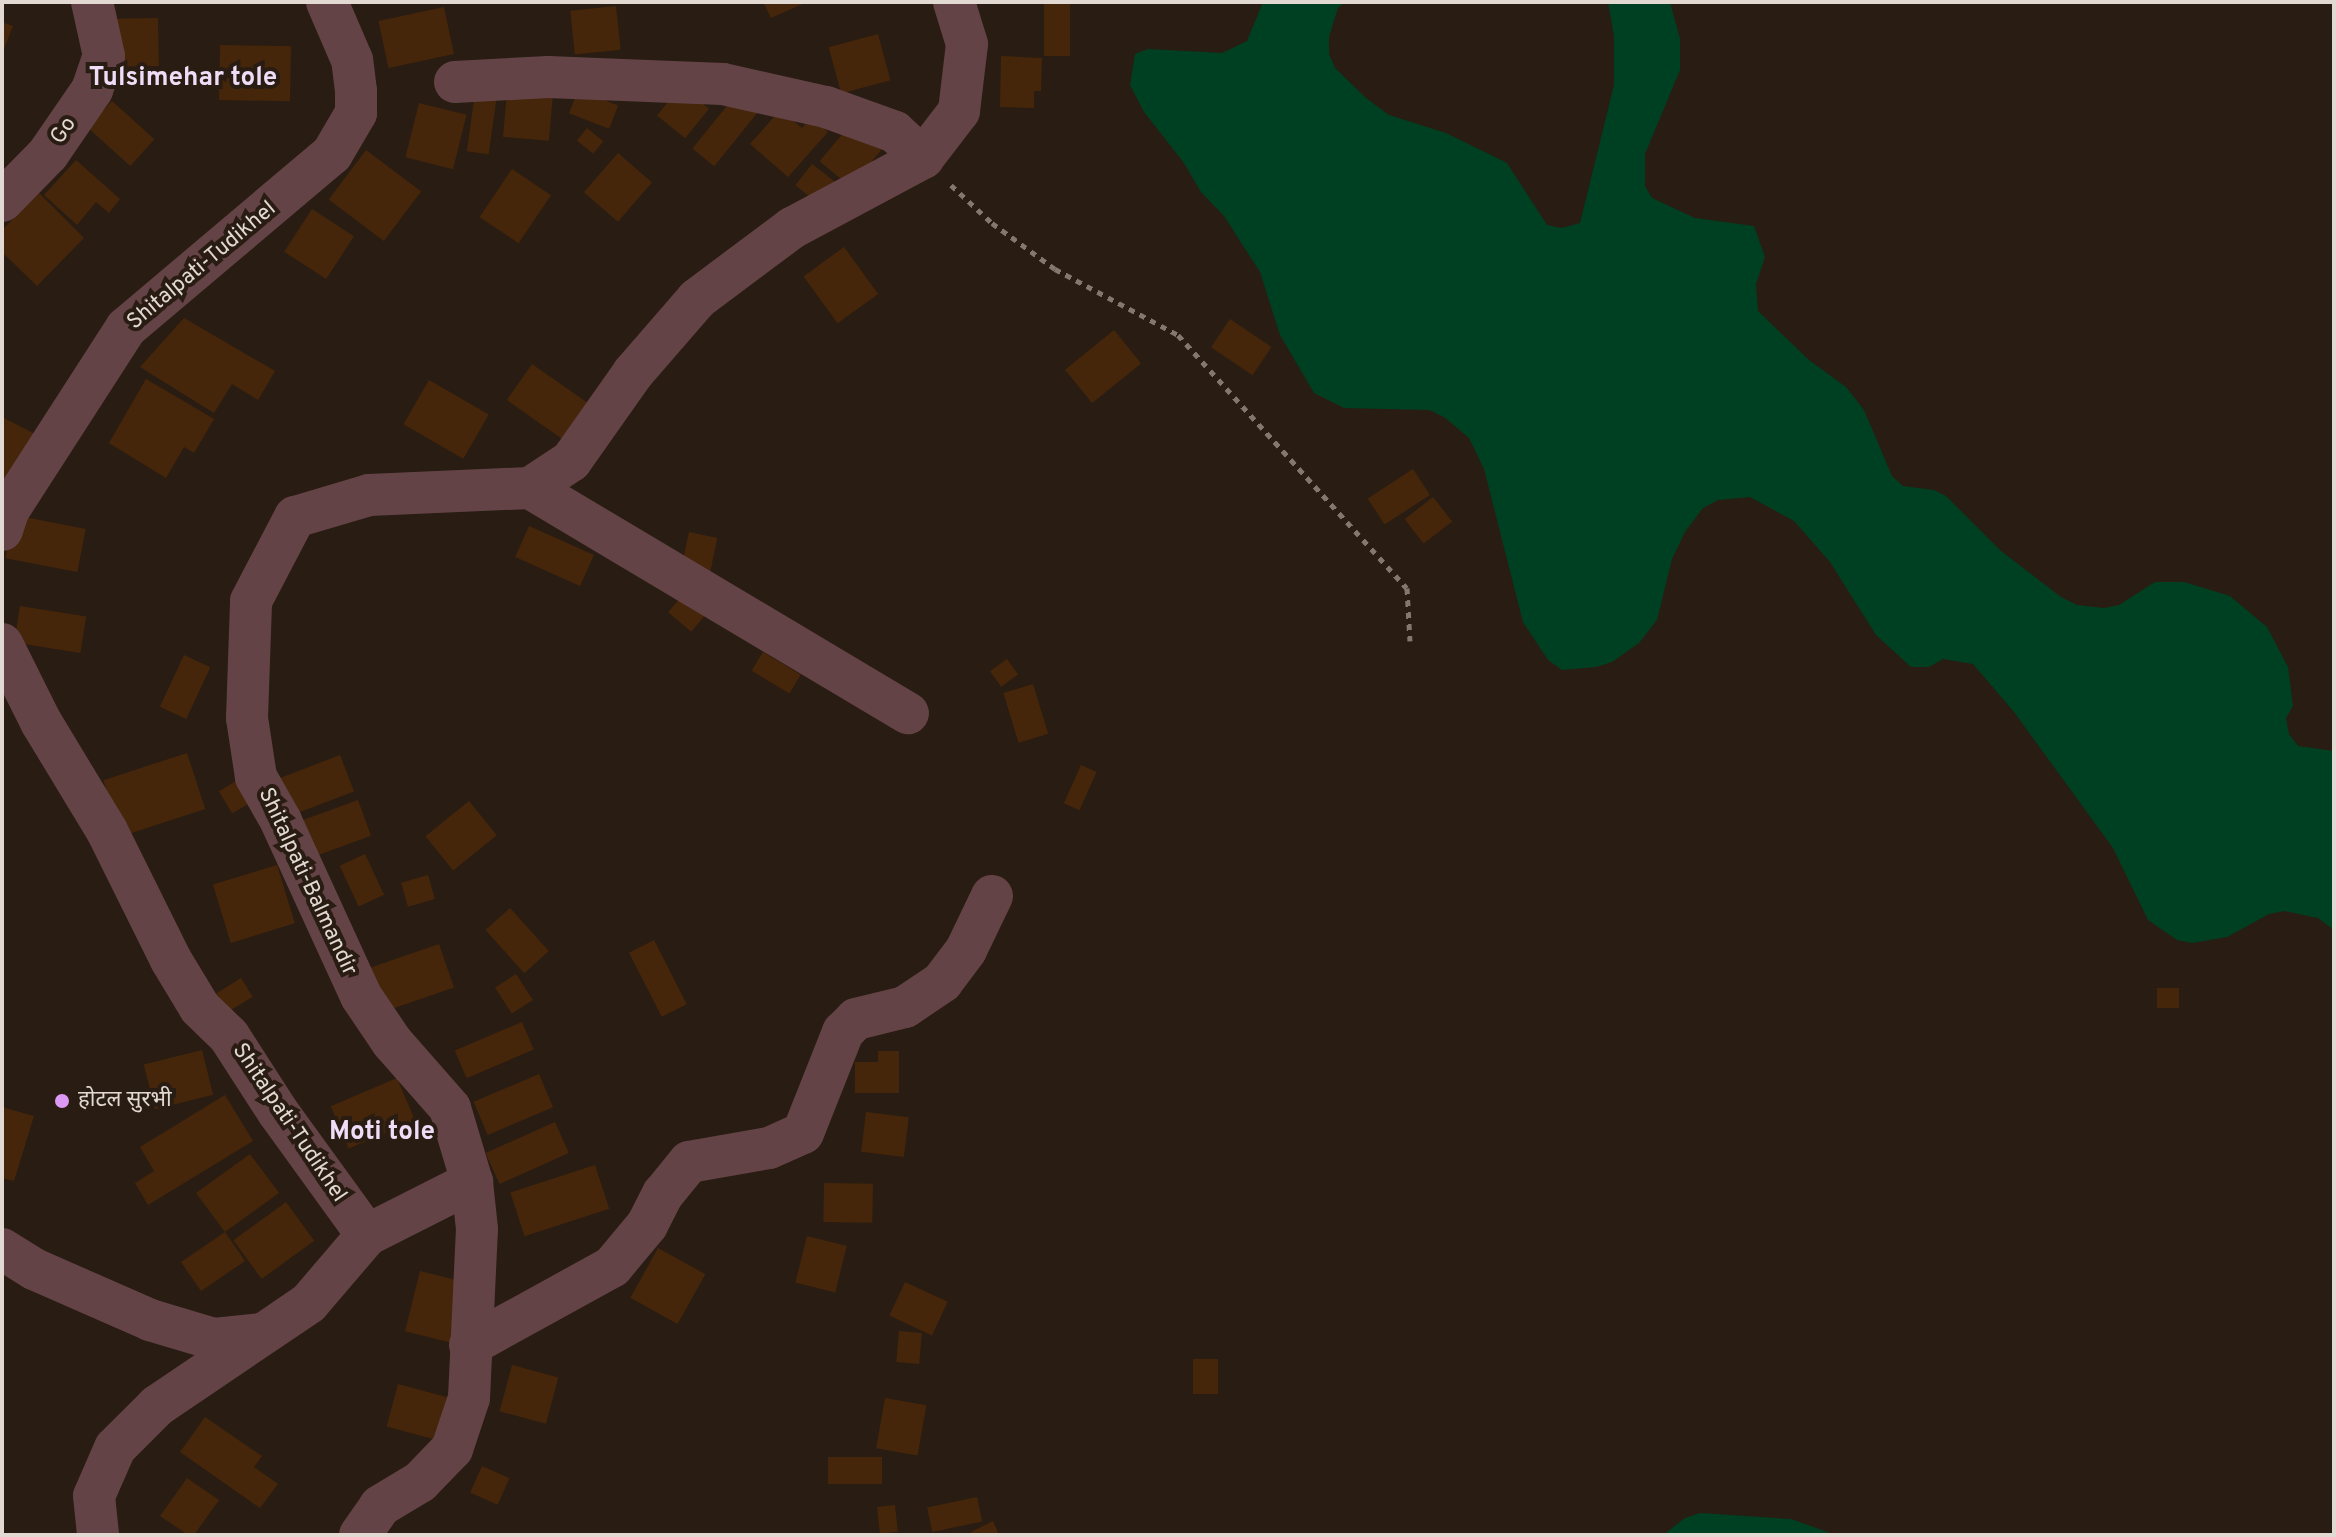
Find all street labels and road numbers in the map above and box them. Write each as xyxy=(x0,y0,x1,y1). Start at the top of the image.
street label: Go xyxy=(45,112,83,150)
street label: Shitalpati-Tudikhel xyxy=(122,196,282,336)
street label: Shitalpati-Balmandir xyxy=(252,784,362,980)
street label: Shitalpati-Tudikhel xyxy=(226,1039,352,1207)

